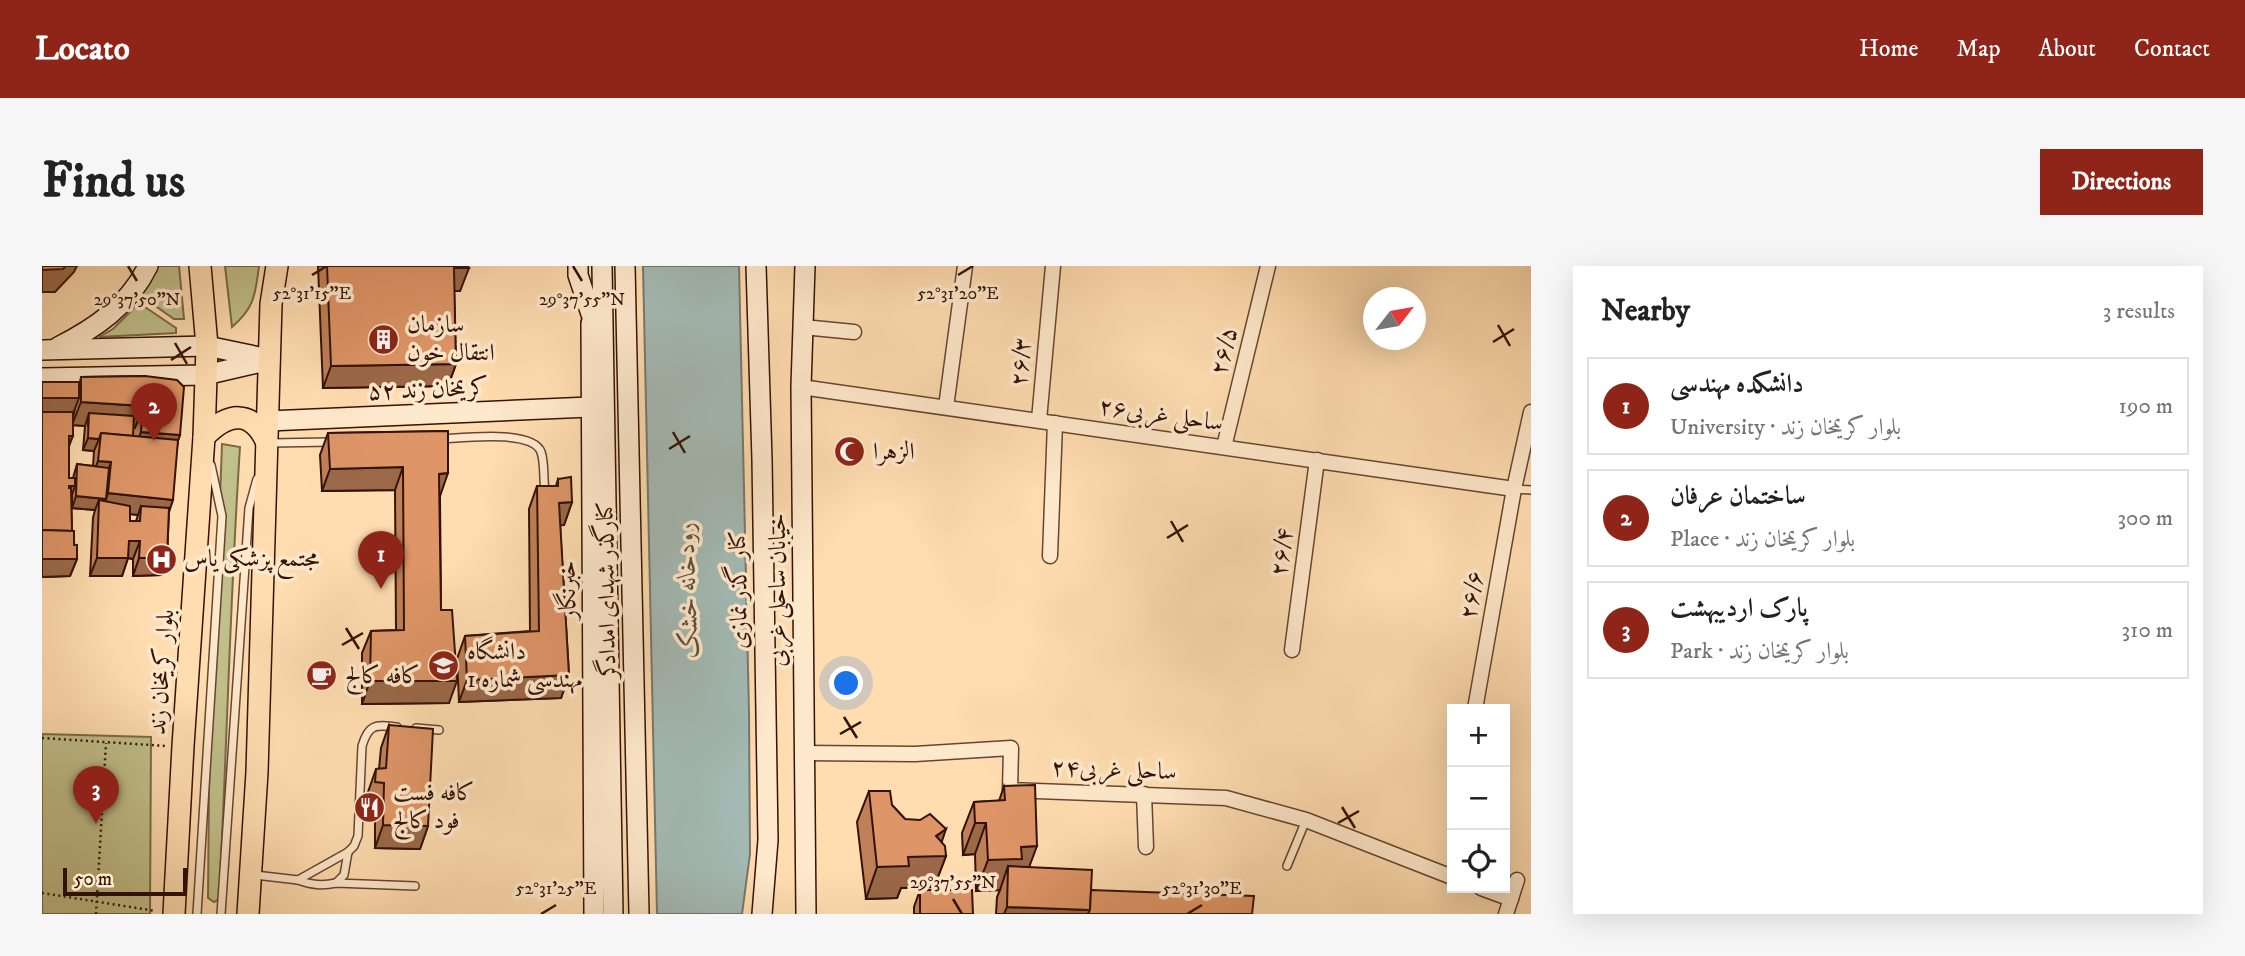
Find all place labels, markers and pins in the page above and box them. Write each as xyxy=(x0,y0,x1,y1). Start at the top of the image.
place label: سازمان انتقال خون xyxy=(407,310,495,368)
building icon: سازمان انتقال خون xyxy=(367,322,401,356)
pin: 2 xyxy=(131,383,177,441)
mosque icon: الزهرا xyxy=(833,435,867,469)
place label: الزهرا xyxy=(873,437,915,467)
pin: 1 xyxy=(358,531,404,589)
hospital icon: مجتمع پزشکی یاس xyxy=(144,542,178,576)
place label: مجتمع پزشکی یاس xyxy=(184,544,320,580)
place label: دانشگاه مهندسی شماره 1 xyxy=(467,636,582,696)
school or university icon: دانشگاه مهندسی شماره 1 xyxy=(427,649,461,683)
cafe icon: کافه کالج xyxy=(305,659,339,693)
place label: کافه کالج xyxy=(345,661,420,695)
pin: 3 xyxy=(73,766,119,824)
place label: کافه فست فود کالج xyxy=(393,778,475,840)
restaurant icon: کافه فست فود کالج xyxy=(353,790,387,824)

